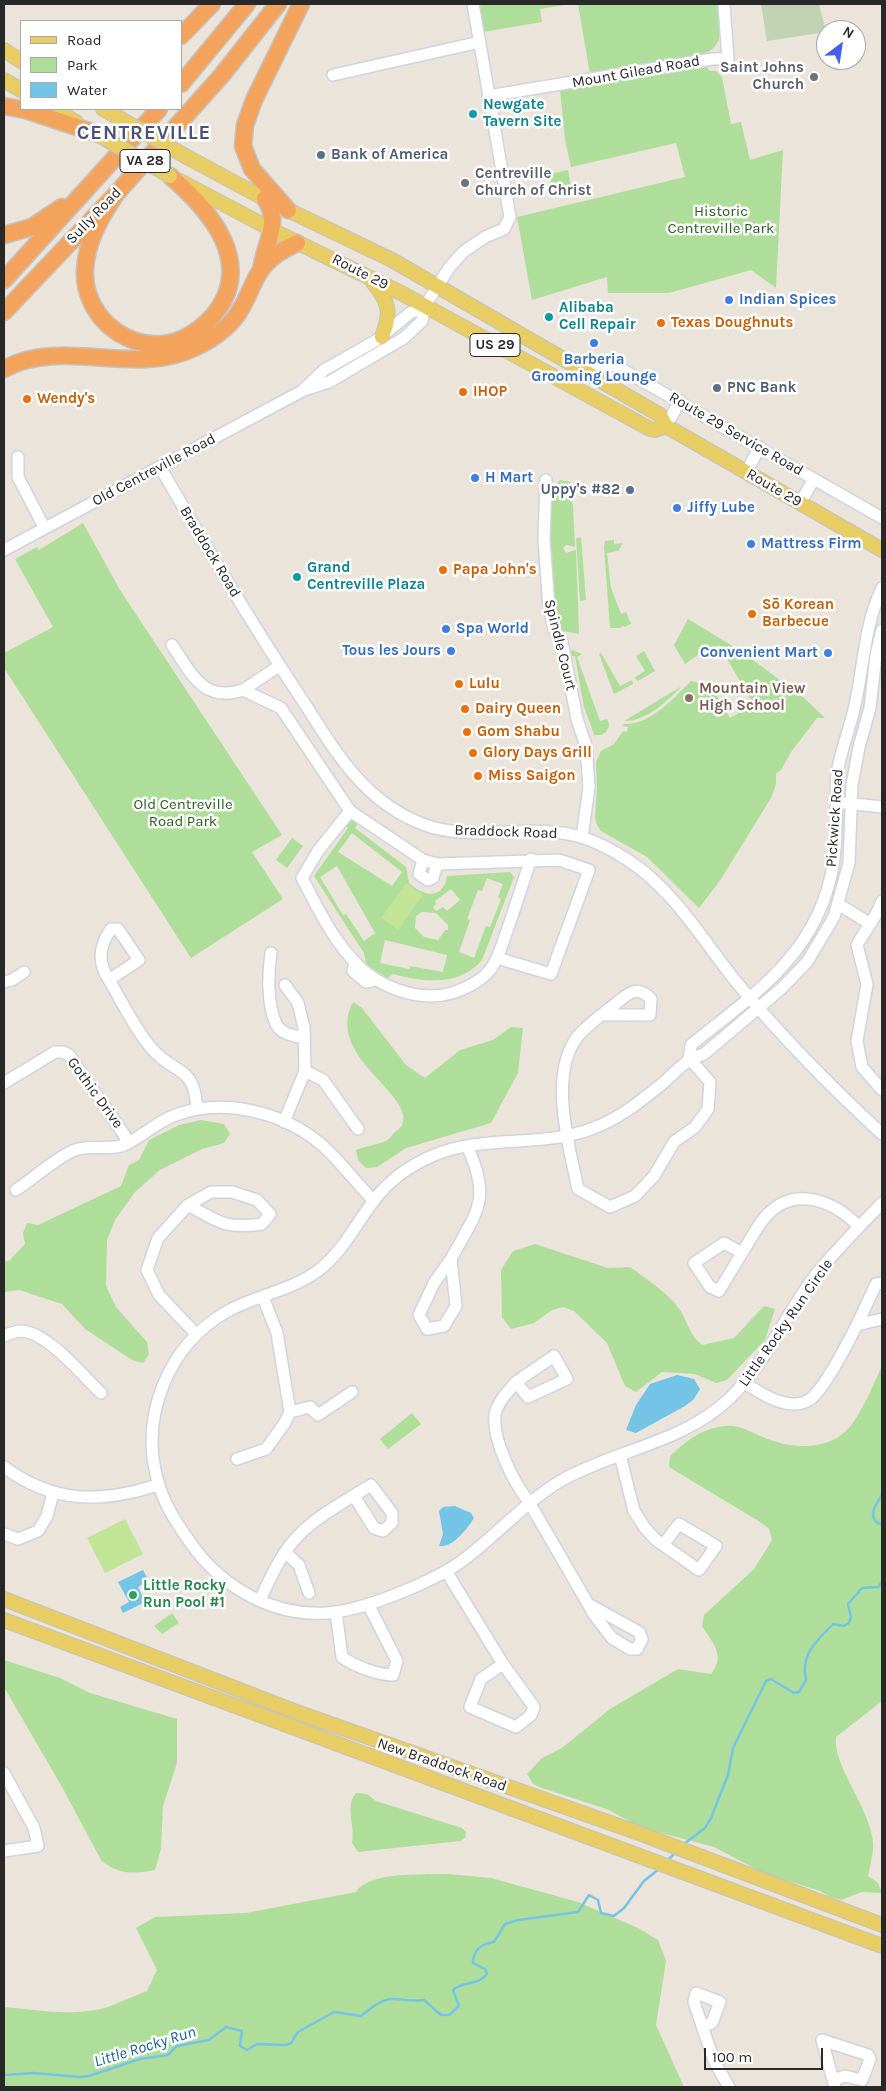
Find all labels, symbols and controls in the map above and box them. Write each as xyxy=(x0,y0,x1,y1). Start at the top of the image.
legend xyxy=(20,20,182,110)
north arrow xyxy=(816,20,866,70)
text: N xyxy=(840,23,857,42)
text: Road xyxy=(67,31,102,49)
street label: Mount Gilead Road xyxy=(571,52,701,92)
text: Park xyxy=(67,56,97,74)
place label: Saint Johns Church xyxy=(720,59,804,94)
marker: Saint Johns Church xyxy=(808,71,820,83)
text: Water xyxy=(67,81,107,99)
place label: Newgate Tavern Site xyxy=(483,96,561,131)
marker: Newgate Tavern Site xyxy=(467,108,479,120)
district label: CENTREVILLE xyxy=(75,121,213,145)
place label: Bank of America xyxy=(331,146,448,164)
marker: Bank of America xyxy=(315,149,327,161)
road number: VA 28 xyxy=(120,150,170,172)
place label: Centreville Church of Christ xyxy=(475,165,592,200)
marker: Centreville Church of Christ xyxy=(459,177,471,189)
street label: Sully Road xyxy=(63,184,125,248)
park label: Historic Centreville Park xyxy=(668,203,774,238)
street label: Route 29 xyxy=(329,250,391,294)
place label: Indian Spices xyxy=(739,291,836,309)
marker: Indian Spices xyxy=(723,294,735,306)
place label: Alibaba Cell Repair xyxy=(559,299,636,334)
marker: Alibaba Cell Repair xyxy=(543,311,555,323)
place label: Texas Doughnuts xyxy=(671,314,793,332)
marker: Texas Doughnuts xyxy=(655,317,667,329)
road number: US 29 xyxy=(470,334,520,356)
marker: Barberia Grooming Lounge xyxy=(588,337,600,349)
place label: Barberia Grooming Lounge xyxy=(531,351,657,386)
place label: PNC Bank xyxy=(727,379,796,397)
marker: PNC Bank xyxy=(711,382,723,394)
place label: IHOP xyxy=(473,383,507,401)
marker: IHOP xyxy=(457,386,469,398)
street label: Route 29 Service Road xyxy=(666,388,806,480)
place label: Wendy's xyxy=(37,390,95,408)
marker: Wendy's xyxy=(21,393,33,405)
street label: Old Centreville Road xyxy=(89,430,219,510)
street label: Route 29 xyxy=(743,465,805,511)
place label: H Mart xyxy=(485,469,533,487)
marker: H Mart xyxy=(469,472,481,484)
place label: Uppy's #82 xyxy=(540,481,620,499)
marker: Uppy's #82 xyxy=(624,484,636,496)
place label: Jiffy Lube xyxy=(687,499,755,517)
marker: Jiffy Lube xyxy=(671,502,683,514)
street label: Braddock Road xyxy=(176,503,244,601)
place label: Mattress Firm xyxy=(761,535,861,553)
marker: Mattress Firm xyxy=(745,538,757,550)
place label: Grand Centreville Plaza xyxy=(307,559,425,594)
place label: Papa John's xyxy=(453,561,537,579)
marker: Papa John's xyxy=(437,564,449,576)
marker: Grand Centreville Plaza xyxy=(291,571,303,583)
place label: Sō Korean Barbecue xyxy=(762,596,834,631)
street label: Spindle Court xyxy=(540,598,580,692)
marker: Sō Korean Barbecue xyxy=(746,608,758,620)
place label: Spa World xyxy=(456,620,529,638)
marker: Spa World xyxy=(440,623,452,635)
place label: Tous les Jours xyxy=(342,642,441,660)
place label: Convenient Mart xyxy=(700,644,818,662)
marker: Tous les Jours xyxy=(445,645,457,657)
marker: Convenient Mart xyxy=(822,647,834,659)
place label: Lulu xyxy=(469,675,500,693)
marker: Lulu xyxy=(453,678,465,690)
place label: Mountain View High School xyxy=(699,680,805,715)
marker: Mountain View High School xyxy=(683,692,695,704)
place label: Dairy Queen xyxy=(475,700,561,718)
marker: Dairy Queen xyxy=(459,703,471,715)
place label: Gom Shabu xyxy=(477,723,560,741)
marker: Gom Shabu xyxy=(461,726,473,738)
place label: Glory Days Grill xyxy=(483,744,592,762)
marker: Glory Days Grill xyxy=(467,747,479,759)
place label: Miss Saigon xyxy=(488,767,575,785)
street label: Pickwick Road xyxy=(823,768,847,868)
marker: Miss Saigon xyxy=(472,770,484,782)
park label: Old Centreville Road Park xyxy=(133,796,233,831)
street label: Braddock Road xyxy=(454,821,558,843)
street label: Gothic Drive xyxy=(63,1054,127,1132)
street label: Little Rocky Run Circle xyxy=(735,1256,837,1390)
place label: Little Rocky Run Pool #1 xyxy=(143,1577,226,1612)
marker: Little Rocky Run Pool #1 xyxy=(127,1589,139,1601)
street label: New Braddock Road xyxy=(375,1734,509,1796)
water label: Little Rocky Run xyxy=(92,2022,198,2072)
scale bar xyxy=(706,2038,825,2070)
text: 100 m xyxy=(712,2048,752,2066)

